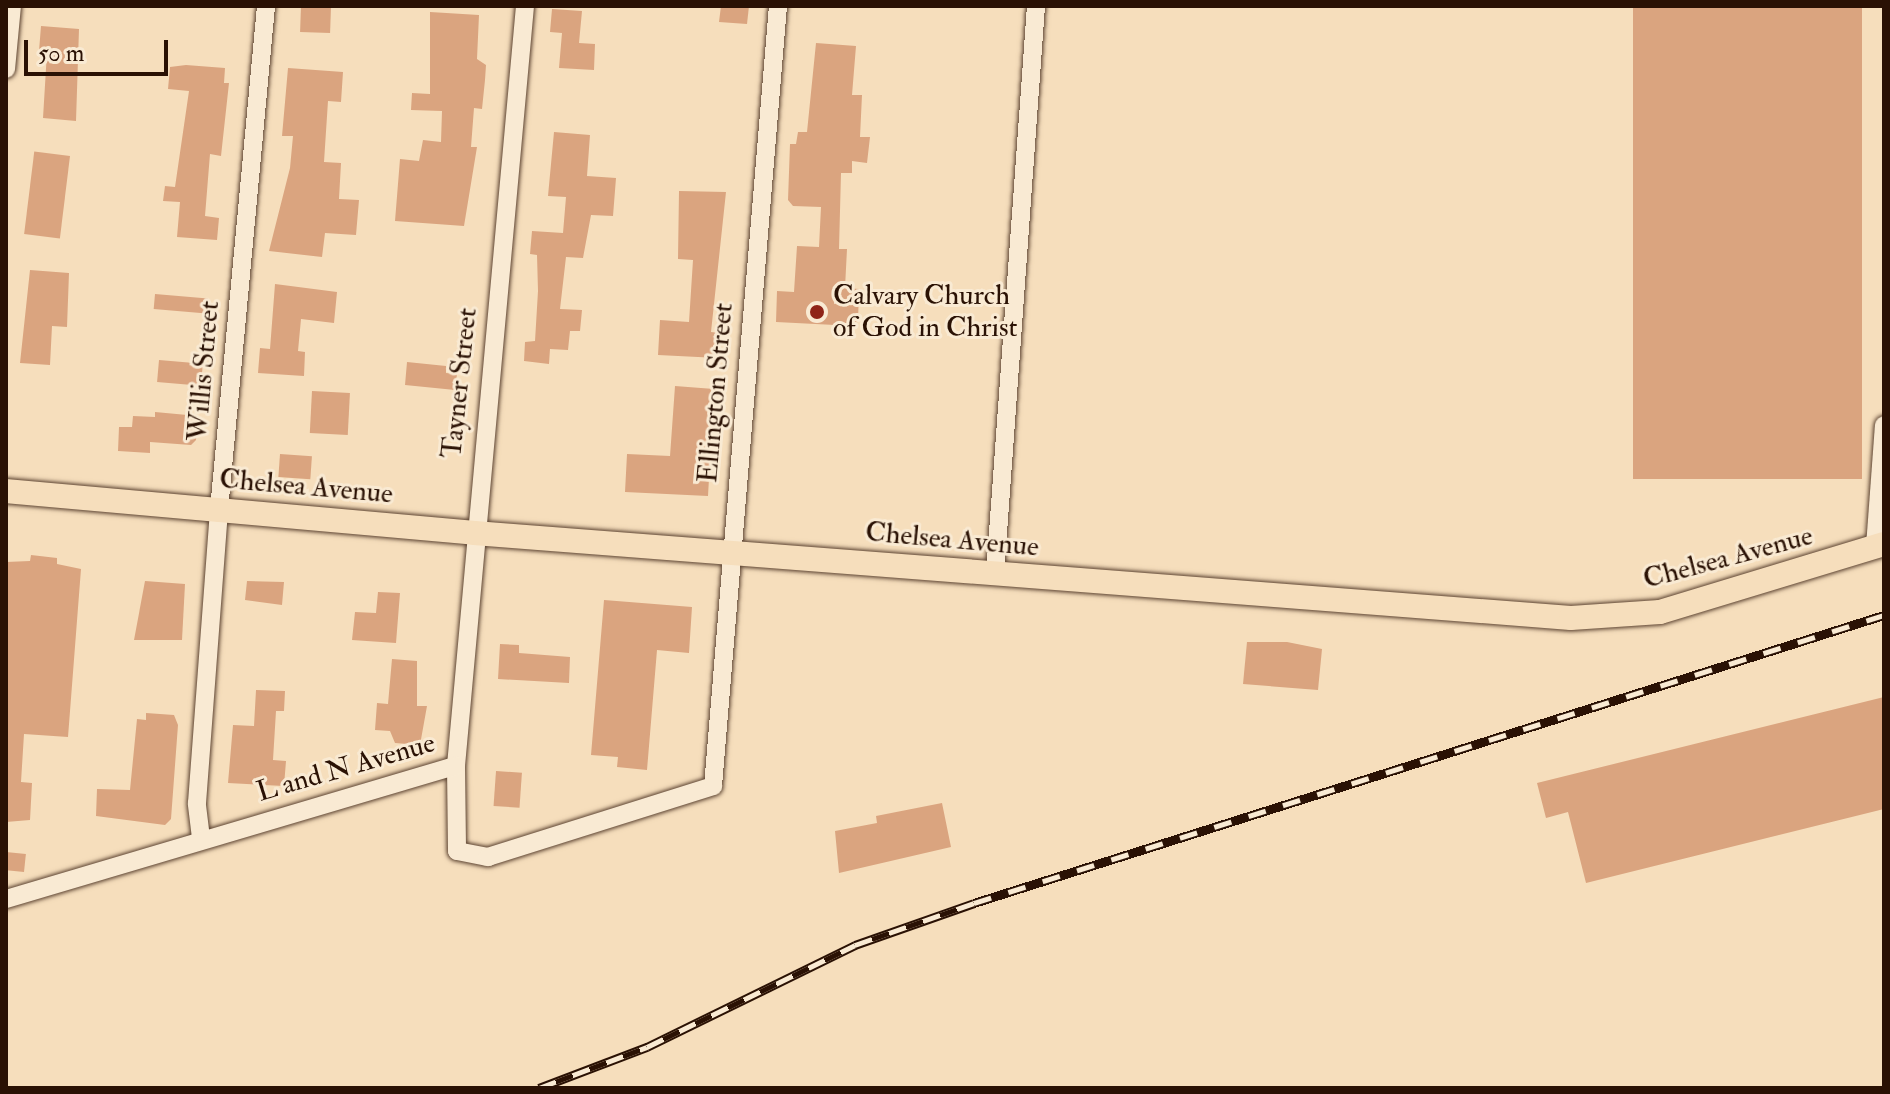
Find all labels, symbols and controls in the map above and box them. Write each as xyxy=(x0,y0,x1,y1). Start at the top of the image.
scale bar xyxy=(28,24,172,74)
text: 50 m xyxy=(38,38,84,69)
place label: Calvary Church of God in Christ xyxy=(833,279,1018,345)
street label: Willis Street xyxy=(181,299,227,443)
street label: Ellington Street xyxy=(691,302,741,484)
marker: Calvary Church of God in Christ xyxy=(808,303,826,321)
street label: Tayner Street xyxy=(435,306,485,460)
street label: Chelsea Avenue xyxy=(218,463,394,511)
street label: Chelsea Avenue xyxy=(864,516,1040,564)
street label: Chelsea Avenue xyxy=(1640,519,1816,597)
street label: L and N Avenue xyxy=(253,727,439,809)

